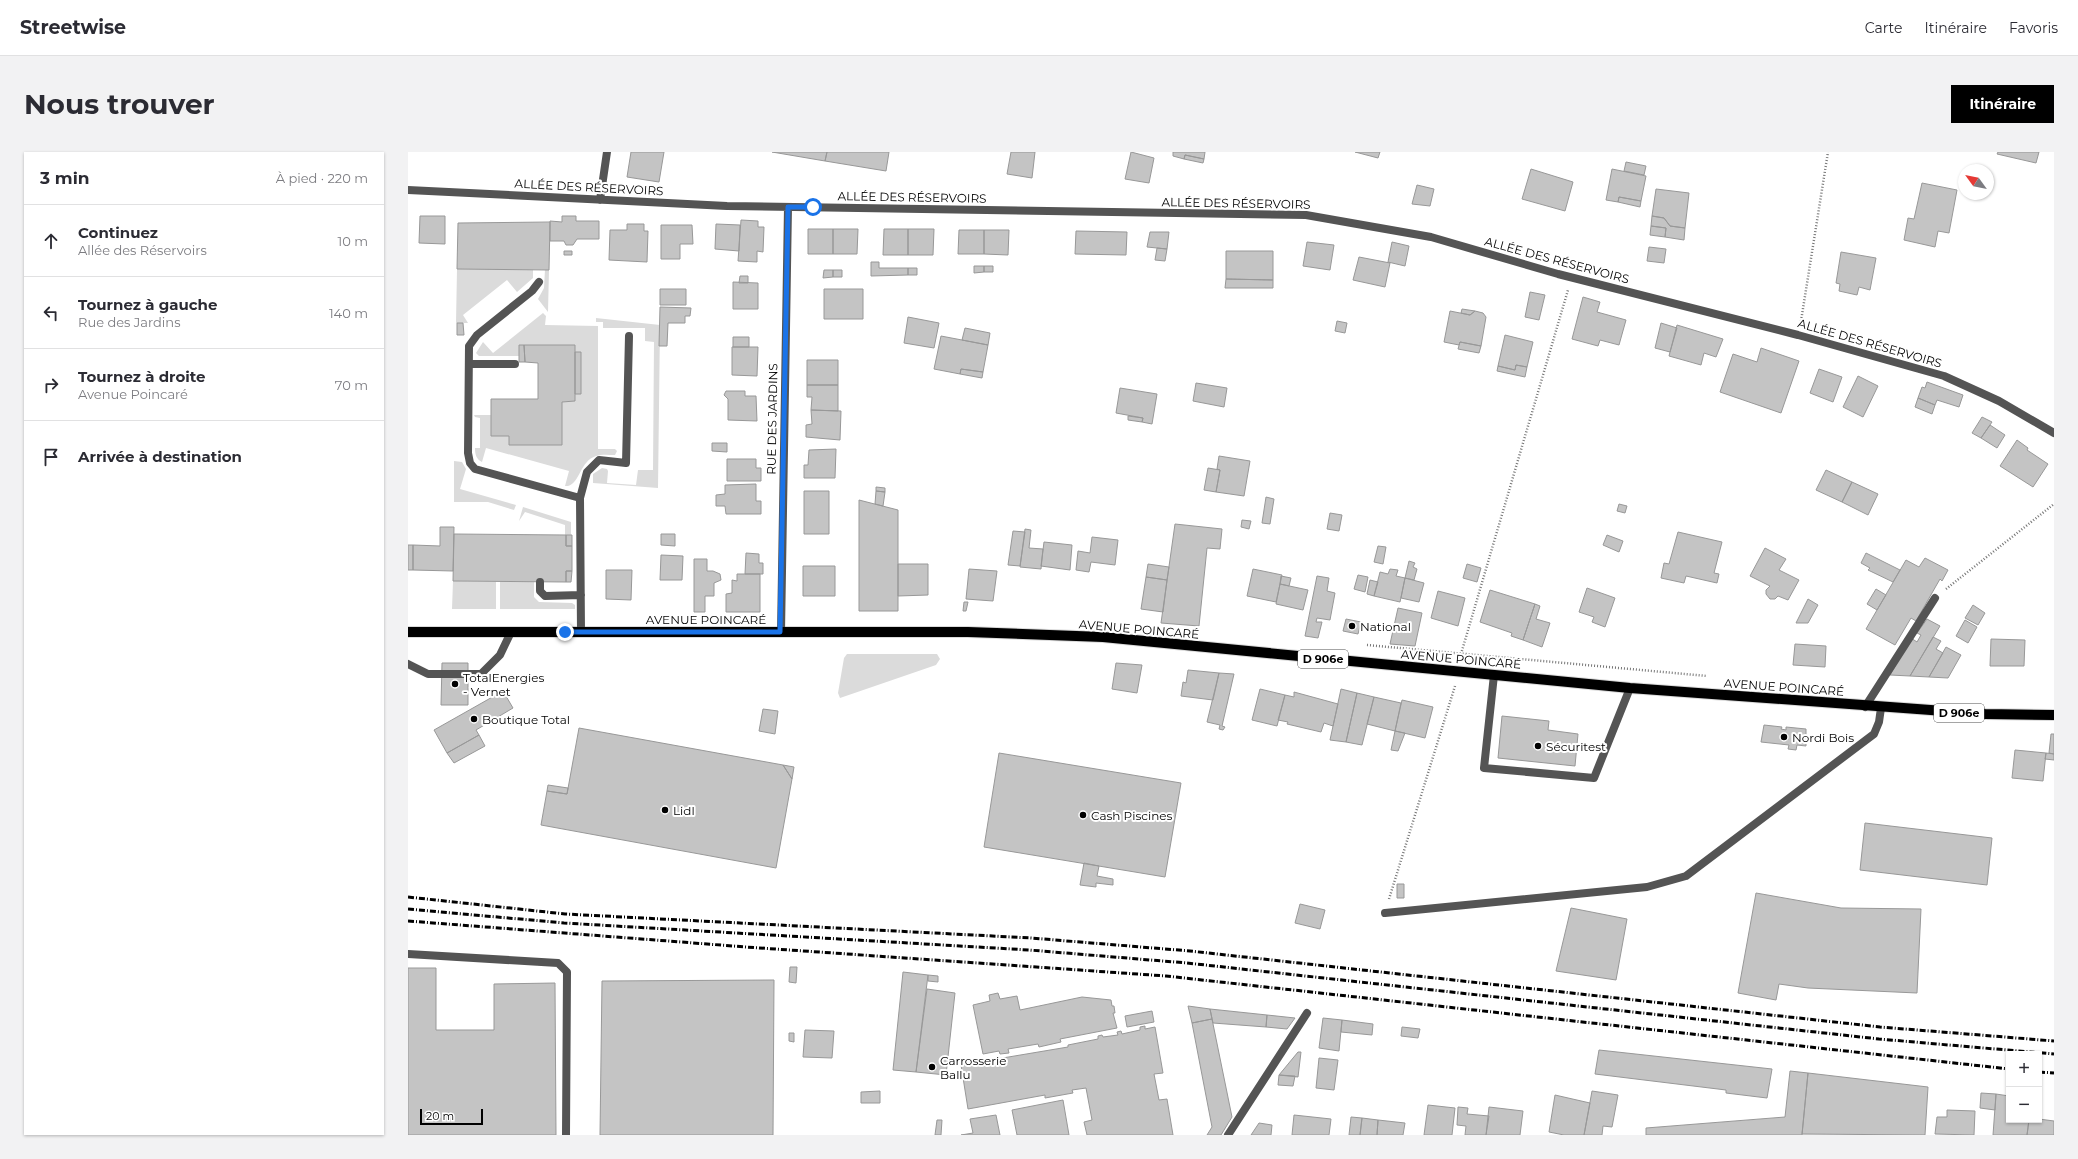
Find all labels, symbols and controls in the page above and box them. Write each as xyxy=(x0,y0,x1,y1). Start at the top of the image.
text: Streetwise xyxy=(20,16,126,39)
text: Carte xyxy=(1865,19,1902,37)
text: Itinéraire xyxy=(1924,19,1987,37)
text: Favoris xyxy=(2009,19,2058,37)
button: Itinéraire xyxy=(1951,85,2054,123)
text: Nous trouver xyxy=(24,87,215,121)
north arrow xyxy=(1958,164,1994,200)
text: 3 min xyxy=(40,168,90,188)
text: À pied · 220 m xyxy=(276,170,368,186)
street label: ALLÉE DES RÉSERVOIRS xyxy=(514,176,664,198)
street label: ALLÉE DES RÉSERVOIRS xyxy=(837,188,987,206)
street label: ALLÉE DES RÉSERVOIRS xyxy=(1161,194,1311,212)
route start xyxy=(804,198,822,216)
text: Continuez xyxy=(78,223,158,242)
icon: ahead xyxy=(40,230,62,252)
text: 10 m xyxy=(338,233,368,249)
street label: ALLÉE DES RÉSERVOIRS xyxy=(1483,233,1631,287)
text: Allée des Réservoirs xyxy=(78,242,207,258)
text: Tournez à gauche xyxy=(78,295,217,314)
icon: left xyxy=(40,302,62,324)
text: 140 m xyxy=(329,305,368,321)
text: Rue des Jardins xyxy=(78,314,180,330)
street label: ALLÉE DES RÉSERVOIRS xyxy=(1796,315,1944,371)
street label: RUE DES JARDINS xyxy=(764,363,780,475)
text: Tournez à droite xyxy=(78,367,206,386)
icon: right xyxy=(40,374,62,396)
text: 70 m xyxy=(335,377,368,393)
text: Avenue Poincaré xyxy=(78,386,188,402)
icon: arrive xyxy=(40,446,62,468)
text: Arrivée à destination xyxy=(78,447,242,466)
street label: AVENUE POINCARÉ xyxy=(646,612,766,627)
street label: AVENUE POINCARÉ xyxy=(1078,616,1200,642)
place label: National xyxy=(1360,619,1411,634)
marker: National xyxy=(1347,621,1357,631)
route end xyxy=(556,623,574,641)
street label: AVENUE POINCARÉ xyxy=(1400,646,1522,672)
road number: D 906e xyxy=(1298,650,1348,668)
place label: TotalEnergies - Vernet xyxy=(463,670,544,699)
street label: AVENUE POINCARÉ xyxy=(1723,675,1845,699)
marker: TotalEnergies - Vernet xyxy=(450,679,460,689)
road number: D 906e xyxy=(1934,704,1984,722)
place label: Boutique Total xyxy=(482,712,570,727)
marker: Boutique Total xyxy=(469,714,479,724)
place label: Nordi Bois xyxy=(1792,730,1854,745)
marker: Nordi Bois xyxy=(1779,732,1789,742)
place label: Sécuritest xyxy=(1546,739,1606,754)
marker: Sécuritest xyxy=(1533,741,1543,751)
place label: Lidl xyxy=(673,803,695,818)
marker: Lidl xyxy=(660,805,670,815)
place label: Cash Piscines xyxy=(1091,808,1173,823)
marker: Cash Piscines xyxy=(1078,810,1088,820)
map controls xyxy=(2006,1051,2042,1123)
button: + xyxy=(2006,1051,2042,1087)
place label: Carrosserie Ballu xyxy=(940,1053,1007,1082)
marker: Carrosserie Ballu xyxy=(927,1062,937,1072)
button: − xyxy=(2006,1087,2042,1123)
scale bar xyxy=(420,1107,483,1126)
text: 20 m xyxy=(426,1109,454,1123)

